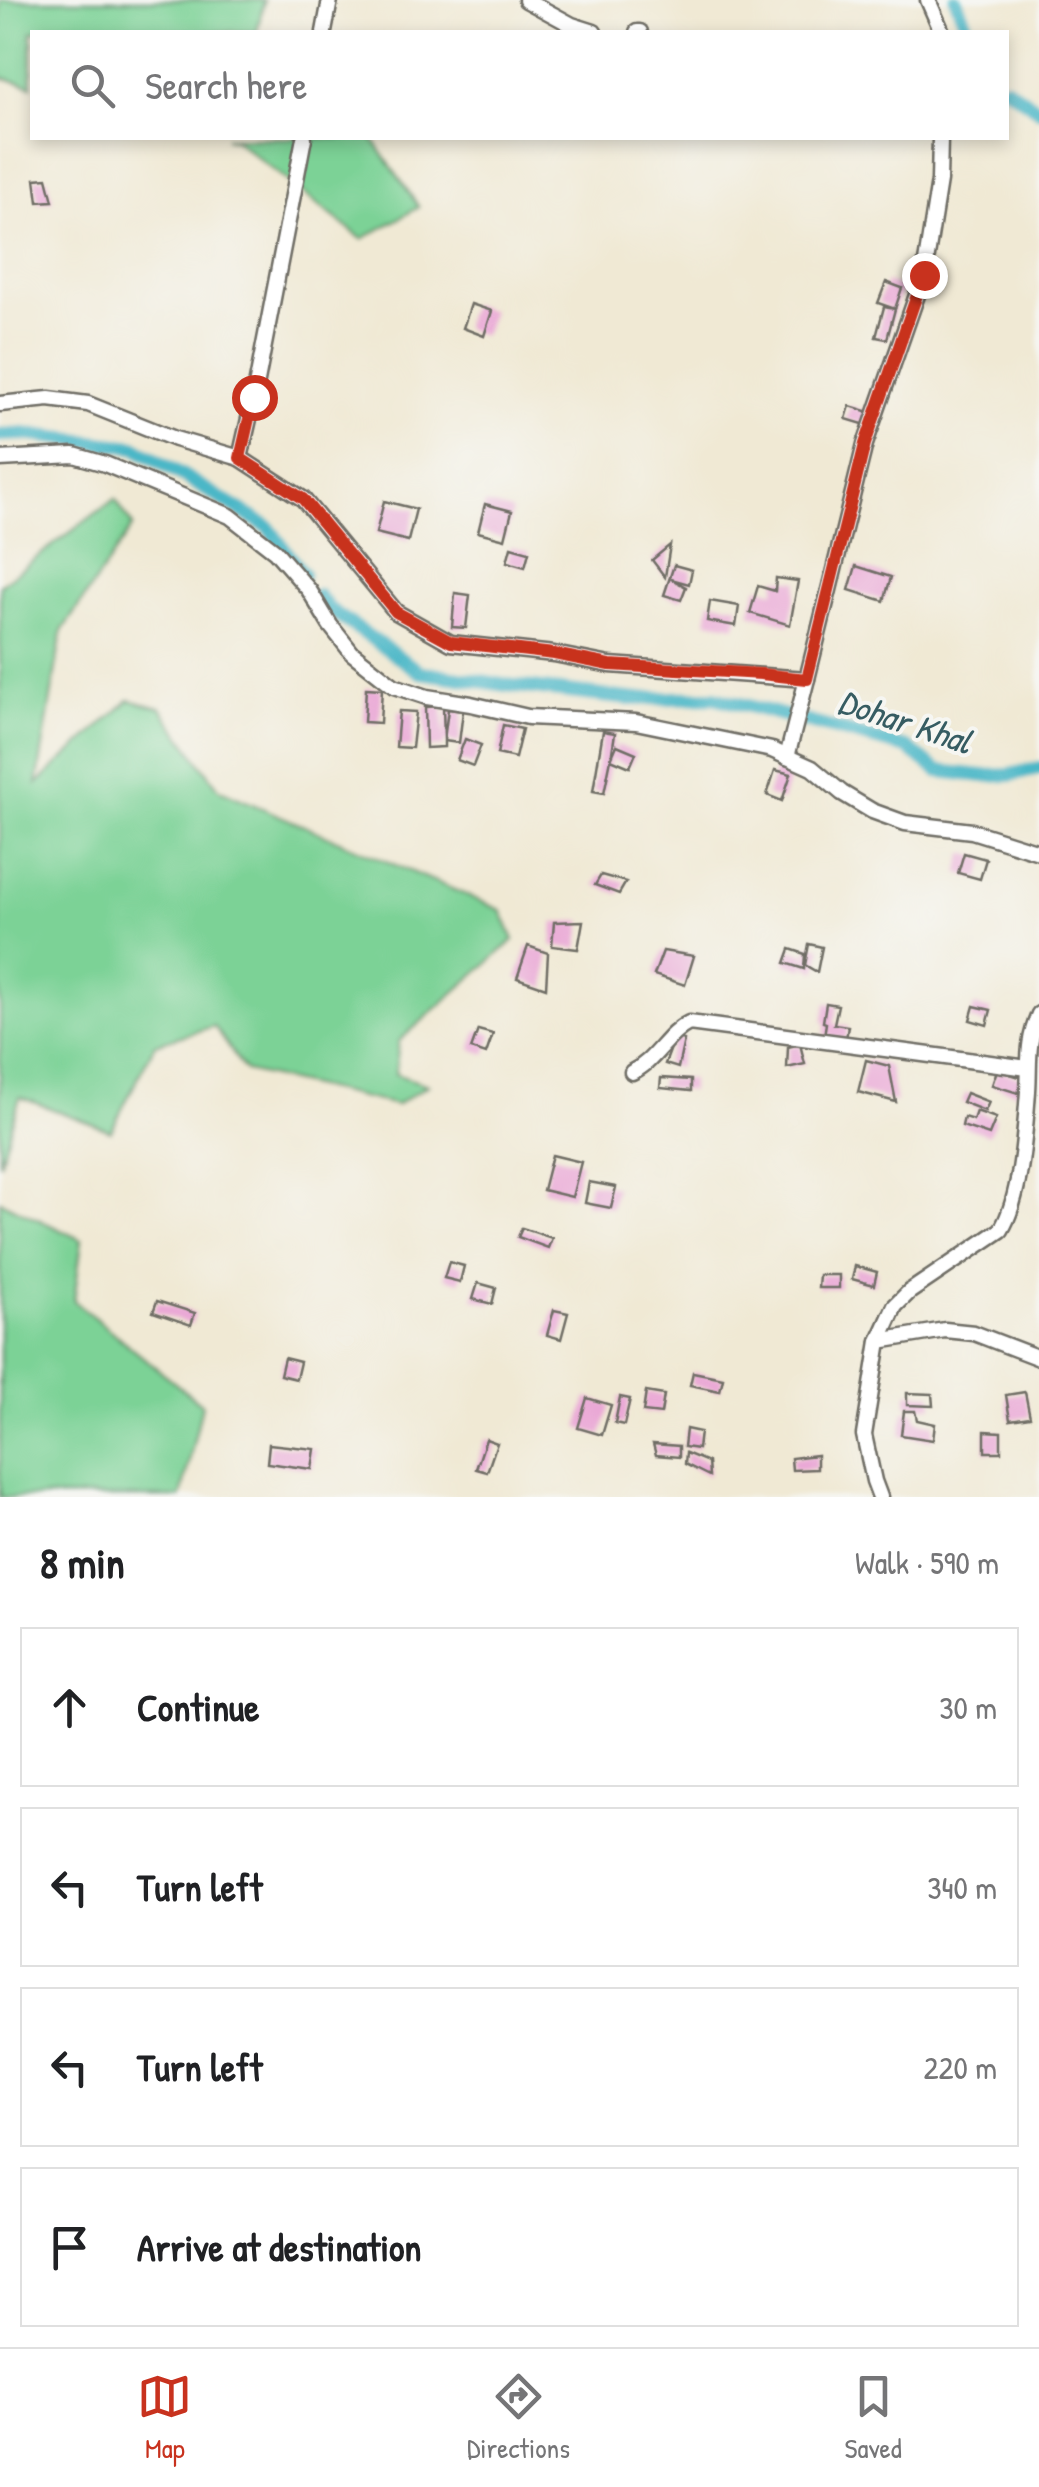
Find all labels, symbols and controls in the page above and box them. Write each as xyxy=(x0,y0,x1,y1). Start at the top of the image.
search box xyxy=(30,30,1009,140)
icon: search xyxy=(65,58,120,113)
text: Search here xyxy=(145,59,307,111)
route end xyxy=(902,253,948,299)
route start xyxy=(232,375,278,421)
water label: Dohar Khal xyxy=(833,678,979,765)
text: 8 min xyxy=(40,1534,125,1591)
text: Walk · 590 m xyxy=(855,1541,999,1584)
icon: ahead xyxy=(42,1680,97,1735)
text: Continue xyxy=(137,1681,259,1733)
text: 30 m xyxy=(939,1686,997,1729)
icon: left xyxy=(42,1860,97,1915)
text: Turn left xyxy=(137,1861,262,1913)
text: 340 m xyxy=(927,1866,997,1909)
icon: left xyxy=(42,2040,97,2095)
text: Turn left xyxy=(137,2041,262,2093)
text: 220 m xyxy=(924,2046,997,2089)
icon: arrive xyxy=(42,2220,97,2275)
text: Arrive at destination xyxy=(137,2221,421,2273)
tab: Map xyxy=(137,2369,192,2467)
tab: Directions xyxy=(467,2369,570,2467)
tab: Saved xyxy=(845,2369,902,2467)

